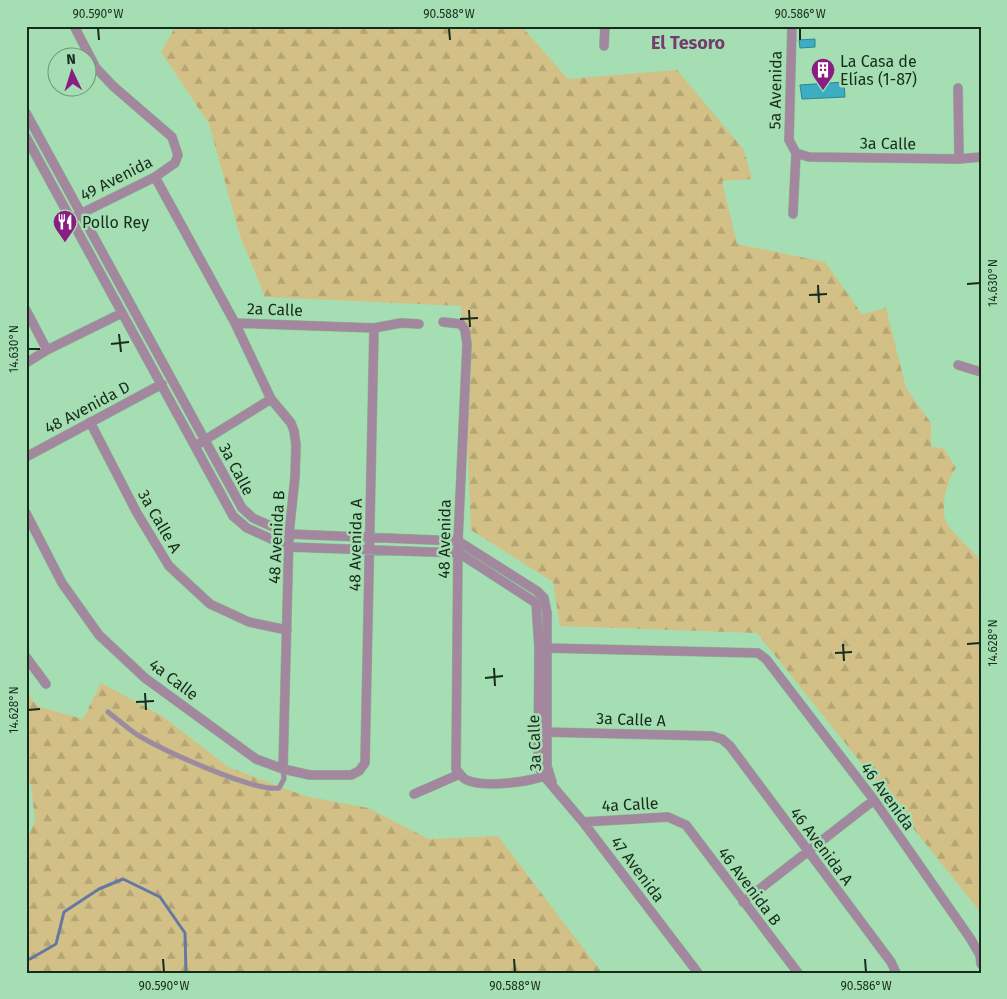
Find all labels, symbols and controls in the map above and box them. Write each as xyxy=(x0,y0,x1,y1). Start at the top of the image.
text: 90.590°W xyxy=(72,7,124,21)
text: 90.588°W xyxy=(423,7,475,21)
text: 90.586°W xyxy=(774,7,826,21)
district label: El Tesoro xyxy=(651,32,725,54)
north arrow xyxy=(48,48,98,98)
street label: 5a Avenida xyxy=(765,50,786,130)
text: N xyxy=(66,51,76,68)
place label: La Casa de Elías (1-87) xyxy=(840,52,917,89)
building icon: La Casa de Elías (1-87) xyxy=(810,57,836,91)
street label: 3a Calle xyxy=(860,134,916,153)
street label: 49 Avenida xyxy=(77,152,156,205)
restaurant icon: Pollo Rey xyxy=(52,209,78,243)
place label: Pollo Rey xyxy=(82,213,149,232)
text: 14.630°N xyxy=(986,259,1000,307)
street label: 2a Calle xyxy=(247,299,303,320)
text: 14.630°N xyxy=(7,325,21,373)
street label: 48 Avenida D xyxy=(41,377,133,438)
street label: 3a Calle xyxy=(215,440,258,499)
street label: 3a Calle A xyxy=(134,486,186,557)
street label: 48 Avenida B xyxy=(265,490,288,584)
street label: 48 Avenida A xyxy=(345,498,366,592)
street label: 48 Avenida xyxy=(434,499,455,579)
text: 14.628°N xyxy=(986,619,1000,667)
street label: 4a Calle xyxy=(145,655,202,704)
text: 14.628°N xyxy=(7,686,21,734)
street label: 3a Calle A xyxy=(596,709,667,730)
street label: 3a Calle xyxy=(524,715,545,771)
street label: 46 Avenida xyxy=(857,759,919,834)
street label: 4a Calle xyxy=(601,794,659,815)
street label: 46 Avenida A xyxy=(786,804,858,890)
street label: 47 Avenida xyxy=(607,833,668,906)
street label: 46 Avenida B xyxy=(714,843,785,929)
text: 90.590°W xyxy=(138,979,190,993)
text: 90.588°W xyxy=(489,979,541,993)
text: 90.586°W xyxy=(840,979,892,993)

